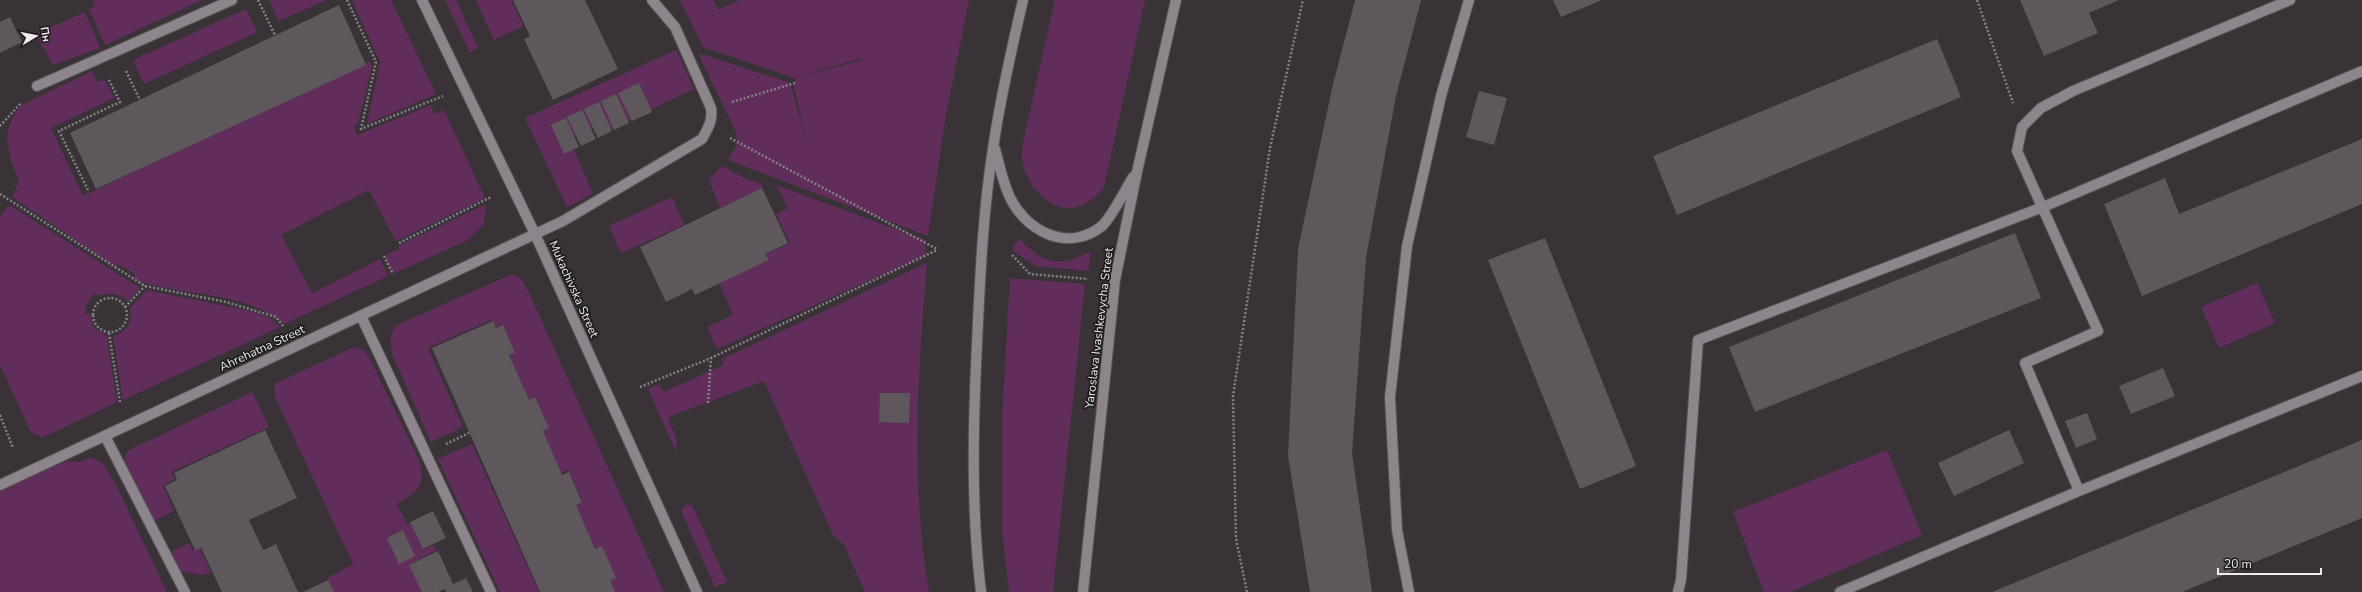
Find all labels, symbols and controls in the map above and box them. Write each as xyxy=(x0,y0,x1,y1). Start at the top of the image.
north arrow xyxy=(16,16,56,56)
text: Пн xyxy=(37,26,54,43)
street label: Mukachivska Street xyxy=(545,238,603,341)
street label: Yaroslava Ivashkevycha Street xyxy=(1081,246,1117,410)
street label: Ahrehatna Street xyxy=(217,321,308,375)
scale bar xyxy=(2218,550,2321,576)
text: 20 m xyxy=(2224,556,2252,572)

